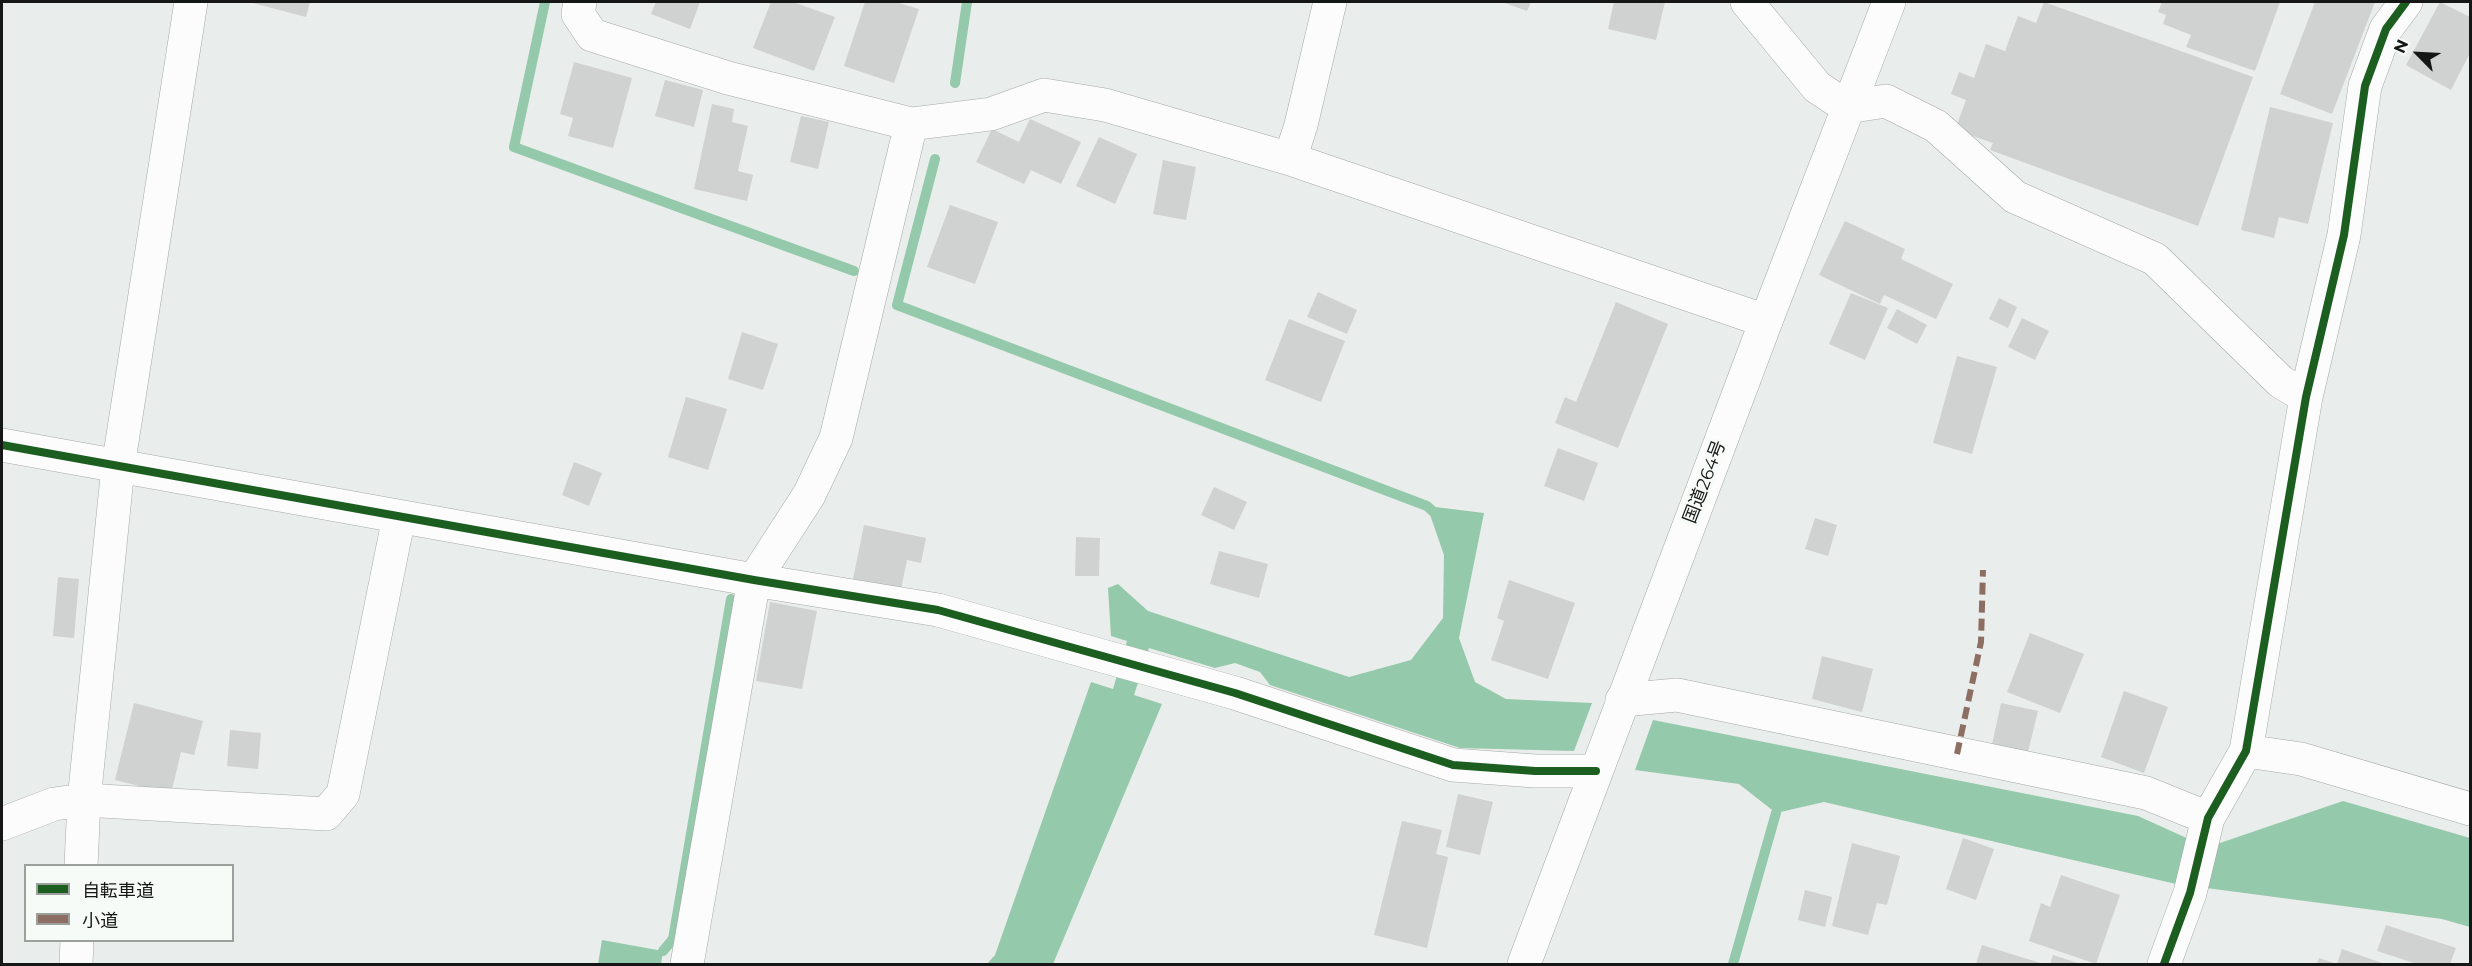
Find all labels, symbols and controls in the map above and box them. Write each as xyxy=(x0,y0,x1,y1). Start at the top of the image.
north arrow xyxy=(2388,24,2448,84)
text: N xyxy=(2390,37,2412,56)
street label: 国道264号 xyxy=(1679,437,1731,527)
legend xyxy=(24,864,234,942)
text: 自転車道 xyxy=(82,880,154,902)
text: 小道 xyxy=(82,910,118,932)

